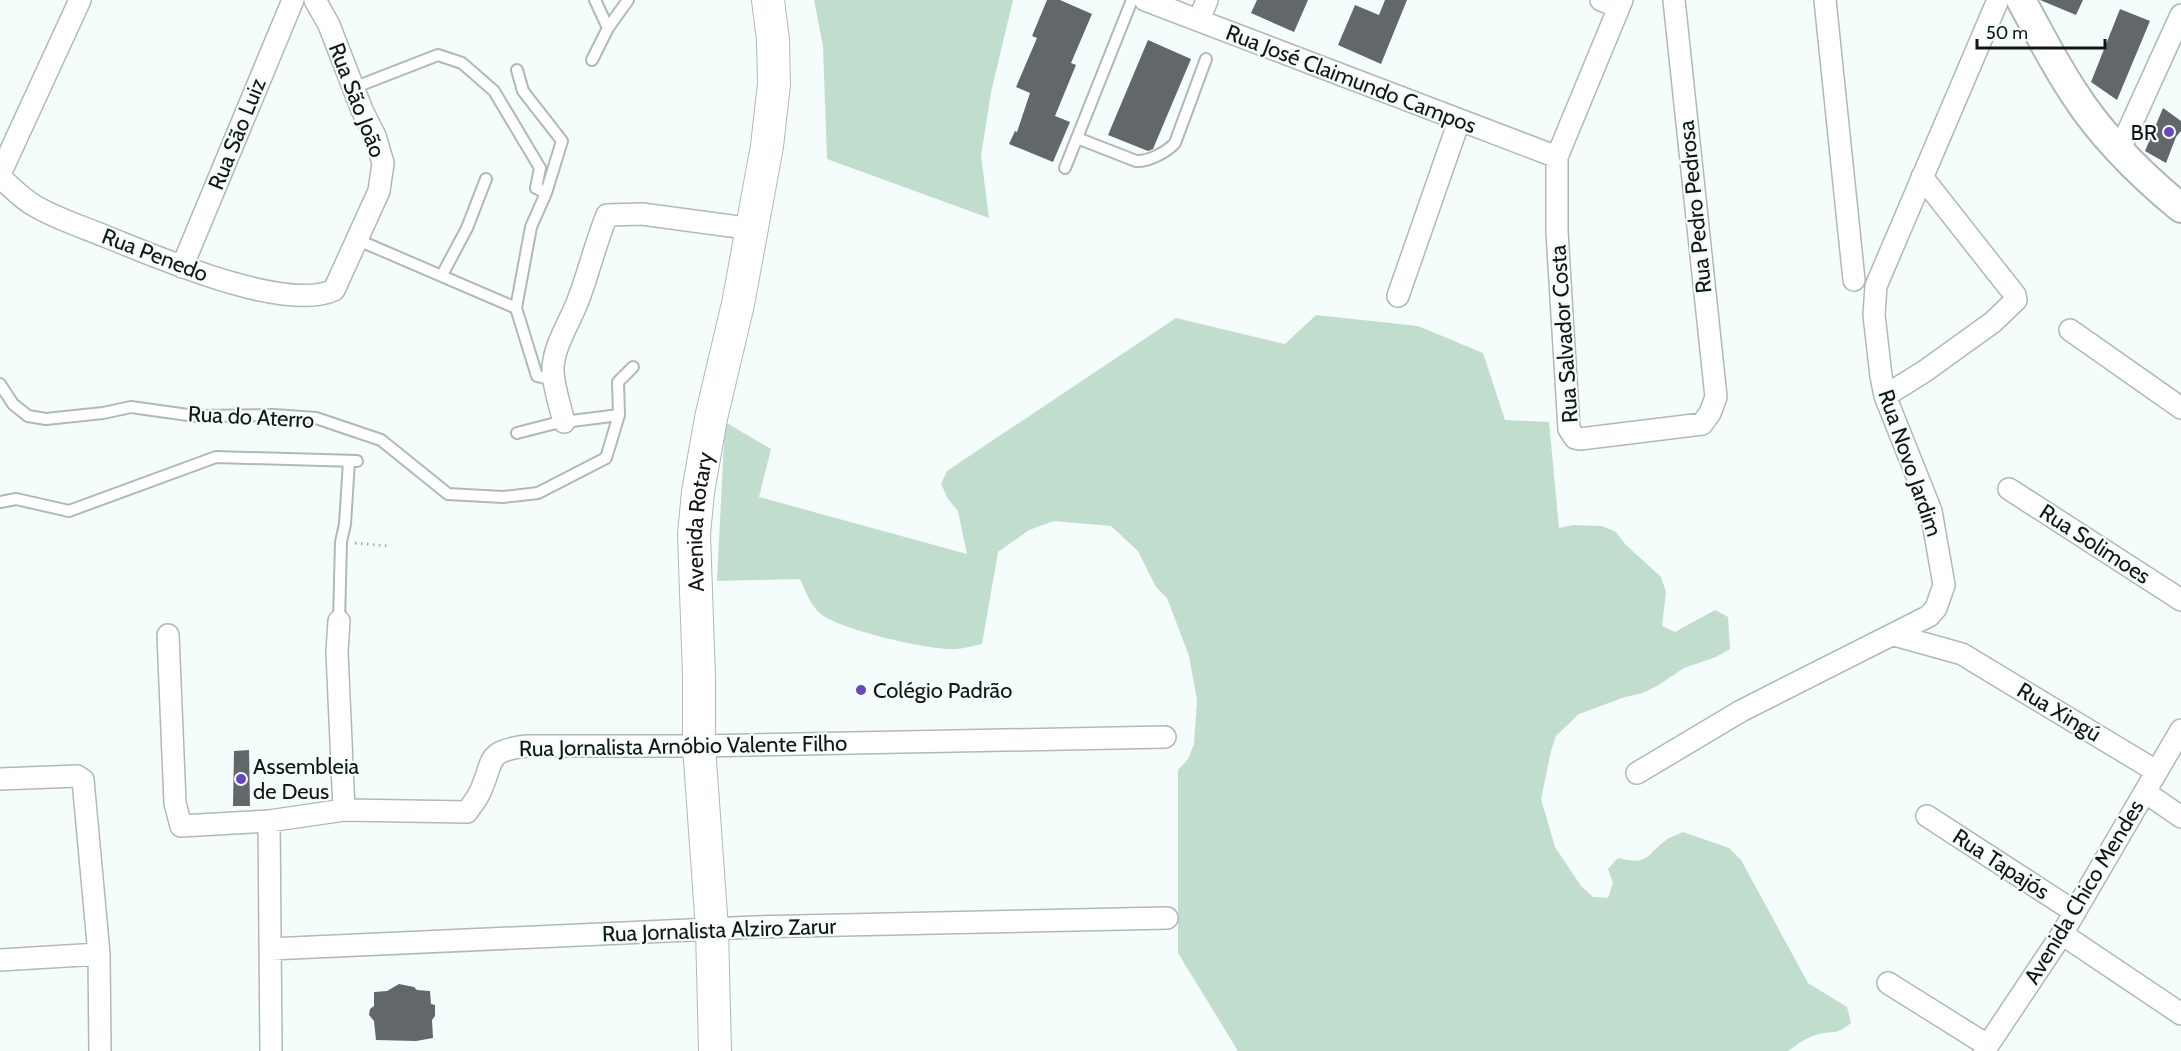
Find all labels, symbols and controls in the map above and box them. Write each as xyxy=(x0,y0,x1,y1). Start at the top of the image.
scale bar xyxy=(1977,12,2104,50)
street label: Rua José Claimundo Campos xyxy=(1222,19,1480,139)
text: 50 m xyxy=(1986,22,2028,44)
street label: Rua São João xyxy=(323,39,391,161)
street label: Rua São Luiz xyxy=(202,74,272,194)
street label: Rua Pedro Pedrosa xyxy=(1672,119,1718,295)
place label: BR xyxy=(2131,119,2157,146)
marker: BR xyxy=(2162,125,2176,139)
street label: Rua Penedo xyxy=(98,222,212,288)
street label: Rua Salvador Costa xyxy=(1544,244,1584,424)
street label: Rua Novo Jardim xyxy=(1872,386,1948,540)
street label: Rua do Aterro xyxy=(187,400,315,434)
street label: Avenida Rotary xyxy=(680,450,718,592)
street label: Rua Solimoes xyxy=(2035,498,2155,590)
street label: Rua Xingú xyxy=(2012,676,2106,748)
place label: Colégio Padrão xyxy=(873,677,1012,704)
marker: Colégio Padrão xyxy=(854,683,868,697)
street label: Rua Jornalista Arnóbio Valente Filho xyxy=(519,730,847,762)
place label: Assembleia de Deus xyxy=(253,753,360,805)
marker: Assembleia de Deus xyxy=(234,772,248,786)
street label: Avenida Chico Mendes xyxy=(2018,795,2150,989)
street label: Rua Tapajós xyxy=(1948,823,2054,905)
street label: Rua Jornalista Alziro Zarur xyxy=(601,912,837,948)

